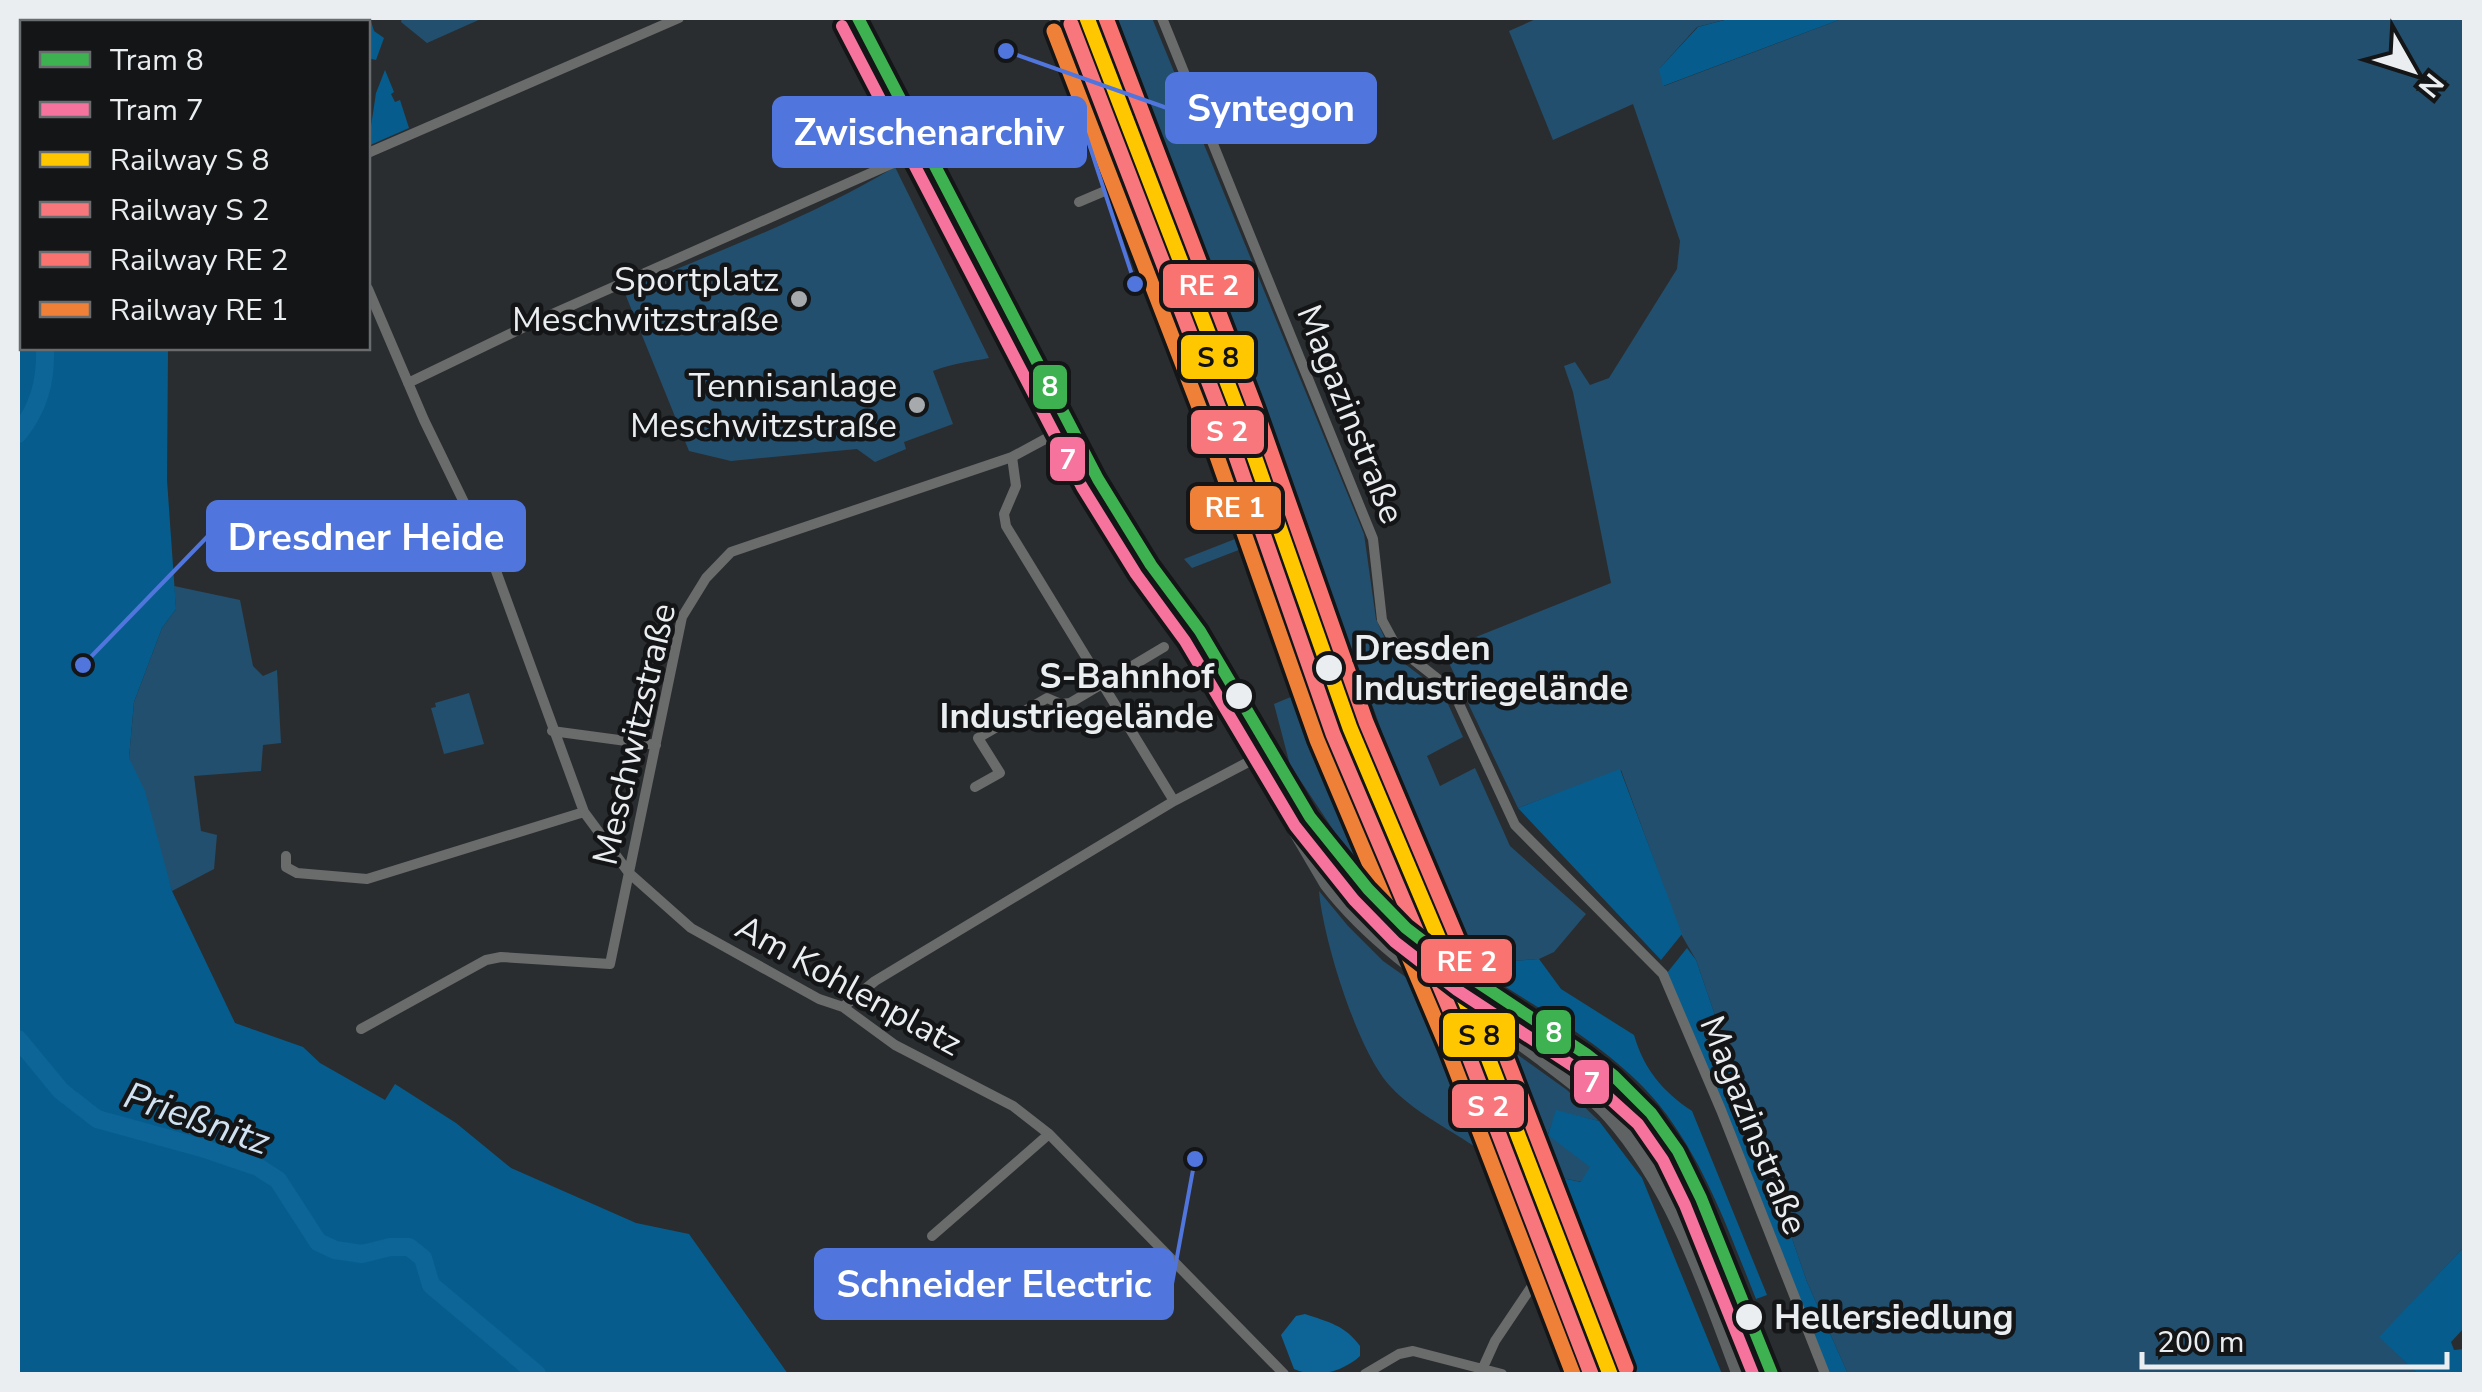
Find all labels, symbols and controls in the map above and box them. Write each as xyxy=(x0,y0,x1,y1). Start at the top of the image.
legend xyxy=(20,20,370,350)
north arrow xyxy=(2362,20,2462,120)
text: Tram 8 xyxy=(110,40,204,81)
text: N xyxy=(2409,65,2452,105)
callout: Syntegon xyxy=(1167,74,1375,142)
text: Syntegon xyxy=(1187,83,1355,134)
text: Tram 7 xyxy=(110,90,204,131)
callout: Zwischenarchiv xyxy=(774,98,1085,166)
text: Zwischenarchiv xyxy=(794,107,1065,158)
text: Railway S 8 xyxy=(110,140,269,181)
text: Railway S 2 xyxy=(110,190,269,231)
text: Railway RE 2 xyxy=(110,240,289,281)
place label: Sportplatz Meschwitzstraße xyxy=(512,256,779,343)
line badge: RE 2 xyxy=(1161,262,1256,310)
text: RE 2 xyxy=(1179,267,1239,305)
marker: Sportplatz Meschwitzstraße xyxy=(788,288,810,310)
text: Railway RE 1 xyxy=(110,290,289,331)
street label: Magazinstraße xyxy=(1285,298,1416,530)
line badge: S 8 xyxy=(1179,333,1256,381)
text: S 8 xyxy=(1197,339,1239,377)
place label: Tennisanlage Meschwitzstraße xyxy=(630,362,897,449)
line badge: 8 xyxy=(1031,363,1069,411)
text: 8 xyxy=(1042,368,1058,406)
marker: Tennisanlage Meschwitzstraße xyxy=(906,394,928,416)
line badge: S 2 xyxy=(1189,408,1266,456)
text: S 2 xyxy=(1206,413,1248,451)
line badge: 7 xyxy=(1048,435,1087,483)
text: 7 xyxy=(1060,441,1076,479)
line badge: RE 1 xyxy=(1188,484,1283,532)
text: RE 1 xyxy=(1205,489,1265,527)
callout: Dresdner Heide xyxy=(208,502,524,570)
text: Dresdner Heide xyxy=(228,512,504,563)
street label: Meschwitzstraße xyxy=(582,599,687,870)
place label: Dresden Industriegelände xyxy=(1354,625,1628,712)
marker: Dresden Industriegelände xyxy=(1313,652,1345,684)
place label: S-Bahnhof Industriegelände xyxy=(940,653,1215,740)
marker: S-Bahnhof Industriegelände xyxy=(1223,680,1255,712)
street label: Am Kohlenplatz xyxy=(727,904,970,1067)
line badge: RE 2 xyxy=(1419,937,1514,985)
text: RE 2 xyxy=(1437,943,1497,981)
line badge: 8 xyxy=(1534,1008,1573,1056)
street label: Magazinstraße xyxy=(1688,1009,1819,1241)
line badge: S 8 xyxy=(1441,1011,1517,1059)
text: 8 xyxy=(1546,1014,1562,1052)
text: S 8 xyxy=(1458,1017,1500,1055)
line badge: 7 xyxy=(1572,1058,1611,1106)
text: 7 xyxy=(1584,1064,1600,1102)
water label: Prießnitz xyxy=(117,1070,277,1167)
line badge: S 2 xyxy=(1450,1082,1526,1130)
text: S 2 xyxy=(1467,1088,1509,1126)
callout: Schneider Electric xyxy=(816,1250,1172,1318)
text: Schneider Electric xyxy=(836,1259,1152,1310)
place label: Hellersiedlung xyxy=(1774,1294,2014,1341)
marker: Hellersiedlung xyxy=(1733,1301,1765,1333)
scale bar xyxy=(2142,1307,2447,1369)
text: 200 m xyxy=(2157,1322,2244,1363)

